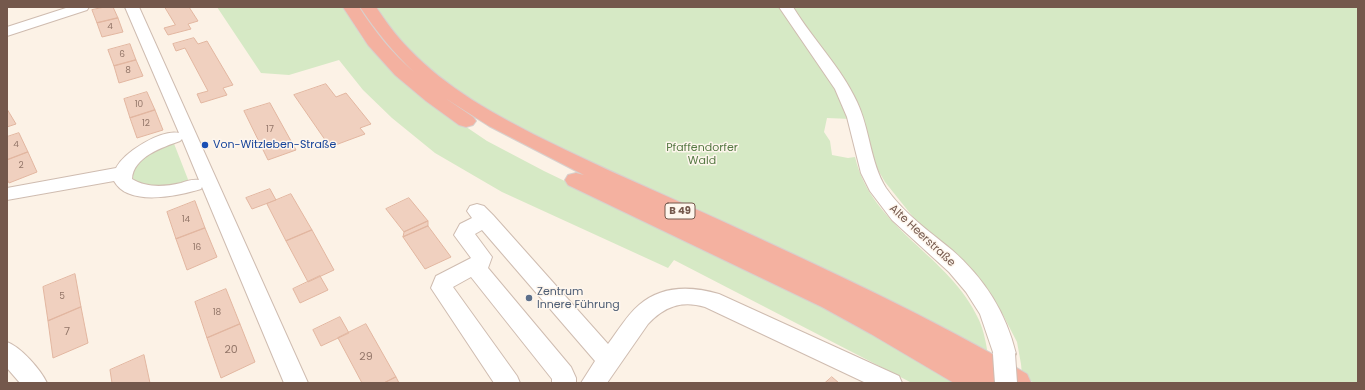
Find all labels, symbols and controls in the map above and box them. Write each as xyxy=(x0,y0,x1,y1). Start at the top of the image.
house number: 4 xyxy=(107,22,113,32)
house number: 6 xyxy=(119,50,125,60)
house number: 8 xyxy=(125,66,131,76)
house number: 10 xyxy=(135,100,143,110)
house number: 12 xyxy=(142,119,150,129)
house number: 17 xyxy=(266,125,274,135)
place label: Von-Witzleben-Straße xyxy=(213,138,336,152)
house number: 4 xyxy=(13,140,19,150)
marker: Von-Witzleben-Straße xyxy=(200,140,210,150)
park label: Pfaffendorfer Wald xyxy=(666,141,738,167)
house number: 2 xyxy=(18,161,24,171)
street label: Alte Heerstraße xyxy=(886,202,958,270)
road number: B 49 xyxy=(665,203,695,219)
house number: 14 xyxy=(182,215,190,225)
house number: 16 xyxy=(193,243,201,253)
place label: Zentrum Innere Führung xyxy=(537,285,620,311)
house number: 5 xyxy=(59,292,65,302)
marker: Zentrum Innere Führung xyxy=(524,293,534,303)
house number: 18 xyxy=(213,308,221,318)
house number: 7 xyxy=(64,325,70,339)
house number: 20 xyxy=(224,343,238,357)
house number: 29 xyxy=(359,350,373,364)

